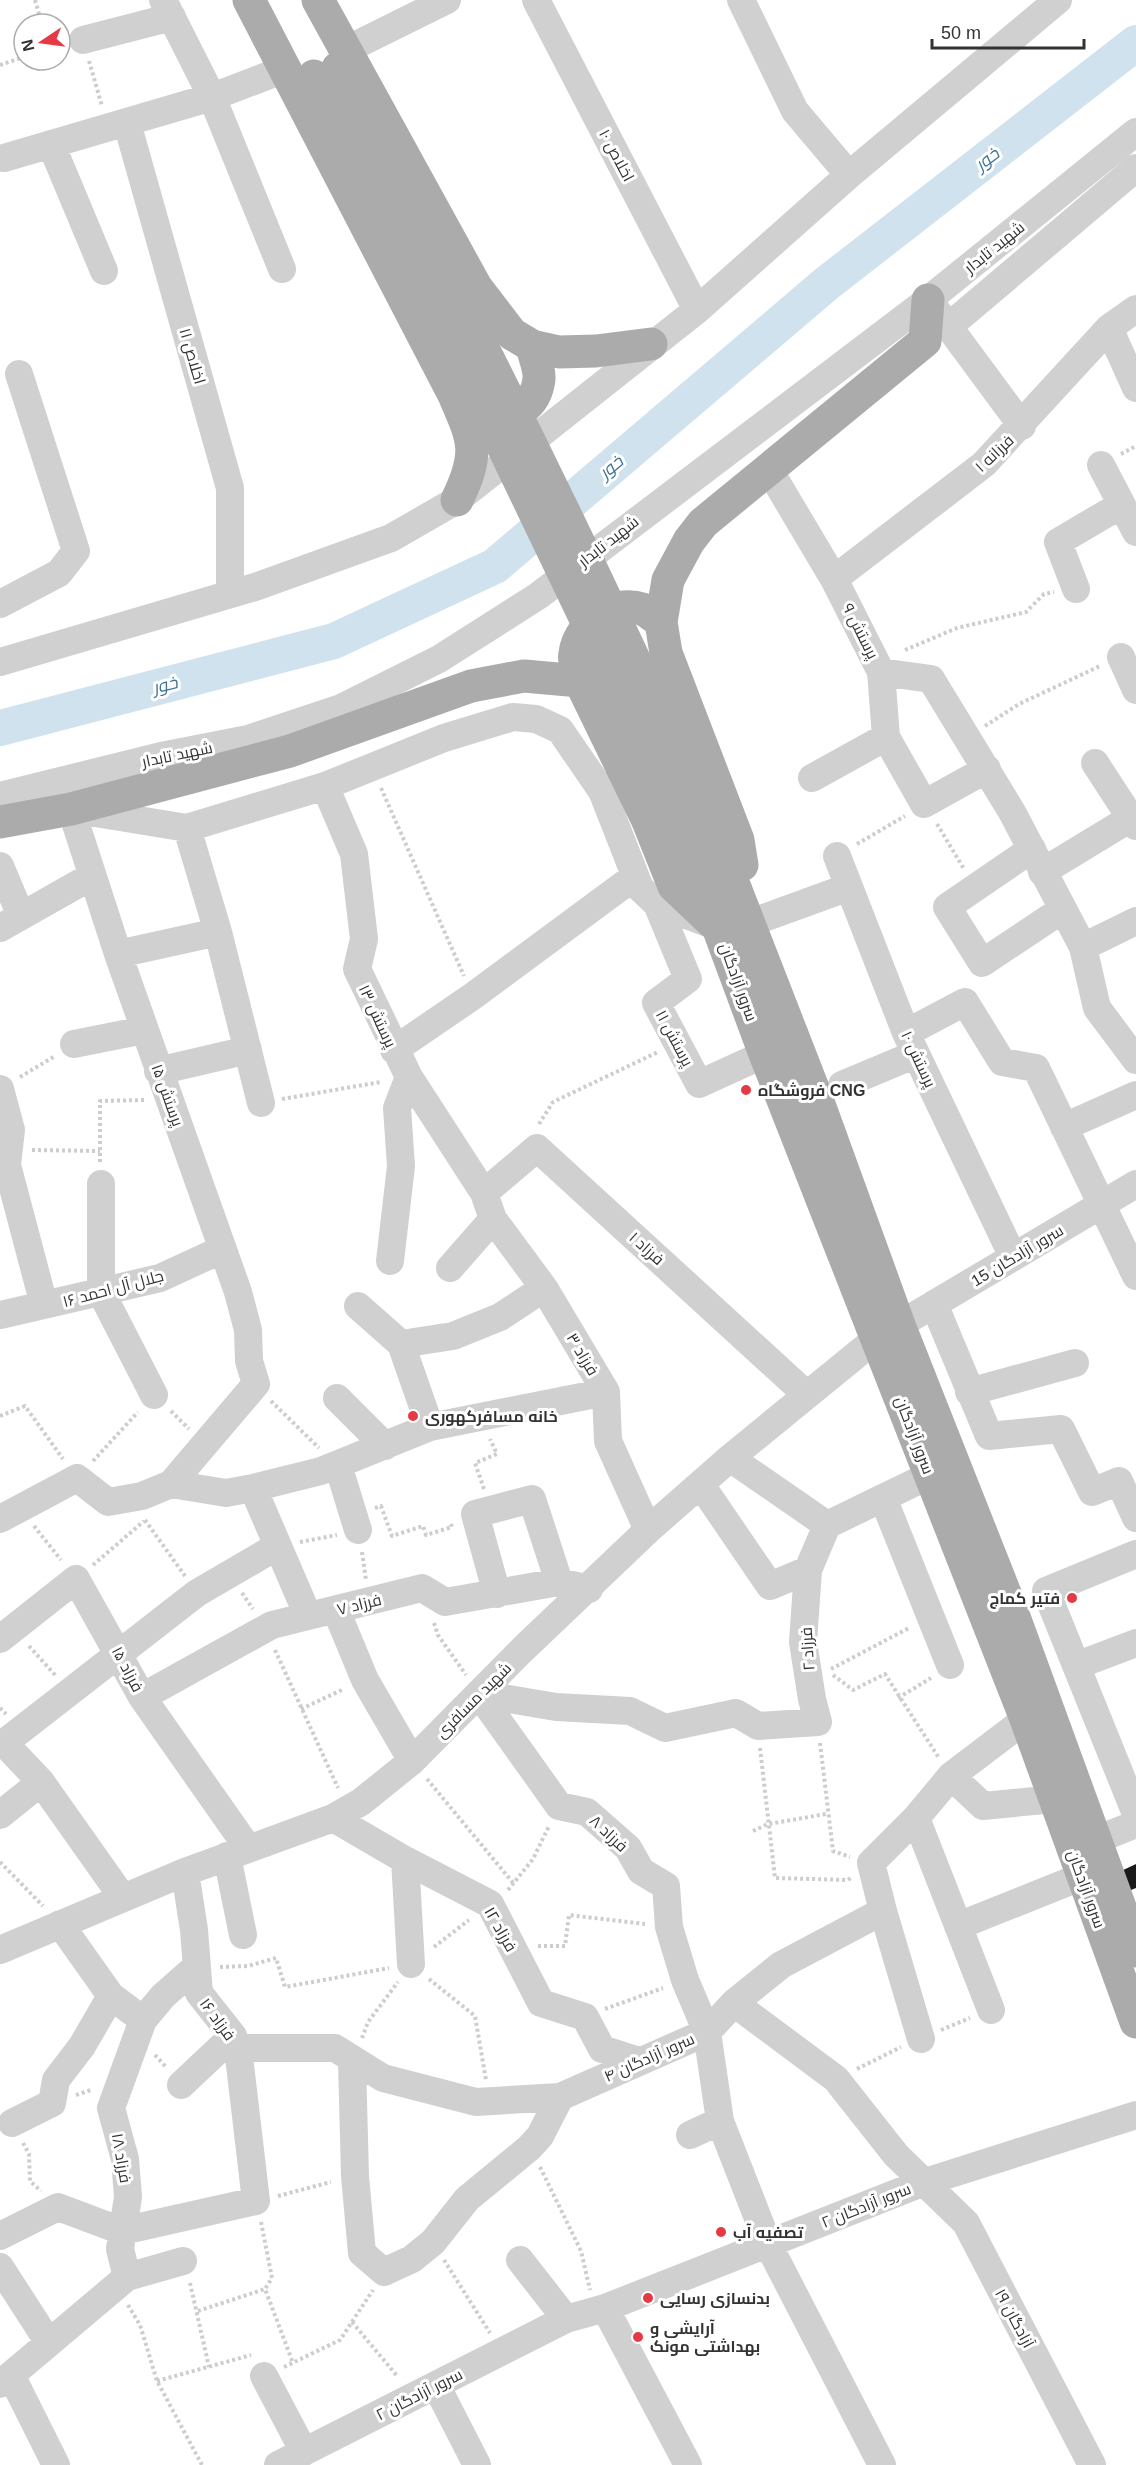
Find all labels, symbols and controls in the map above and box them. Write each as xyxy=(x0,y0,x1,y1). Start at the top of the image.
north arrow xyxy=(12,12,72,72)
scale bar xyxy=(932,12,1084,50)
text: 50 m xyxy=(941,23,981,43)
text: N xyxy=(18,38,37,53)
street label: اخلاص ۱۰ xyxy=(594,126,637,185)
water label: خور xyxy=(969,143,1004,176)
street label: شهید تابدار xyxy=(960,218,1029,279)
street label: اخلاص ۱۱ xyxy=(175,326,209,387)
street label: فرزانه ۱ xyxy=(972,431,1018,476)
water label: خور xyxy=(593,451,628,484)
street label: شهید تابدار xyxy=(574,513,643,572)
street label: پرستش ۹ xyxy=(837,601,882,664)
water label: خور xyxy=(148,672,181,698)
street label: شهید تابدار xyxy=(139,739,214,772)
street label: سرور آزادگان xyxy=(715,941,761,1024)
street label: پرستش ۱۳ xyxy=(353,982,400,1052)
street label: پرستش ۱۱ xyxy=(650,1007,697,1071)
street label: پرستش ۱۰ xyxy=(895,1028,939,1092)
street label: پرستش ۱۵ xyxy=(146,1062,187,1130)
place label: فروشگاه CNG xyxy=(758,1082,865,1100)
marker: فروشگاه CNG xyxy=(739,1083,753,1097)
street label: سرور آزادگان 15 xyxy=(968,1221,1067,1291)
street label: فرزاد ۱ xyxy=(625,1229,667,1269)
street label: جلال آل احمد ۱۶ xyxy=(61,1267,166,1312)
street label: فرزاد ۳ xyxy=(563,1330,602,1379)
street label: سرور آزادگان xyxy=(890,1394,937,1477)
place label: خانه مسافرکهوری xyxy=(425,1408,558,1426)
marker: خانه مسافرکهوری xyxy=(406,1409,420,1423)
place label: فتیر کماج xyxy=(989,1590,1060,1609)
street label: فرزاد ۷ xyxy=(335,1591,383,1619)
marker: فتیر کماج xyxy=(1065,1591,1079,1605)
street label: فرزاد ۲ xyxy=(797,1627,818,1671)
street label: فرزاد ۱۵ xyxy=(108,1644,147,1695)
street label: شهید مسافری xyxy=(432,1659,516,1743)
street label: فرزاد ۸ xyxy=(586,1812,631,1856)
street label: سرور آزادگان xyxy=(1063,1848,1109,1931)
street label: فرزاد ۱۲ xyxy=(480,1904,520,1955)
street label: فرزاد ۱۶ xyxy=(196,1995,239,2044)
street label: سرور آزادگان ۴ xyxy=(601,2030,698,2087)
street label: فرزاد ۱۸ xyxy=(108,2132,134,2184)
street label: سرور آزادگان ۲ xyxy=(819,2180,914,2233)
place label: تصفیه آب xyxy=(733,2223,804,2241)
marker: تصفیه آب xyxy=(714,2225,728,2239)
street label: آزادگان ۱۹ xyxy=(990,2286,1038,2352)
place label: بدنسازی رسایی xyxy=(660,2290,770,2308)
marker: بدنسازی رسایی xyxy=(641,2291,655,2305)
place label: آرایشی و بهداشتی مونک xyxy=(650,2319,760,2356)
marker: آرایشی و بهداشتی مونک xyxy=(631,2330,645,2344)
street label: سرور آزادگان ۲ xyxy=(373,2365,466,2425)

